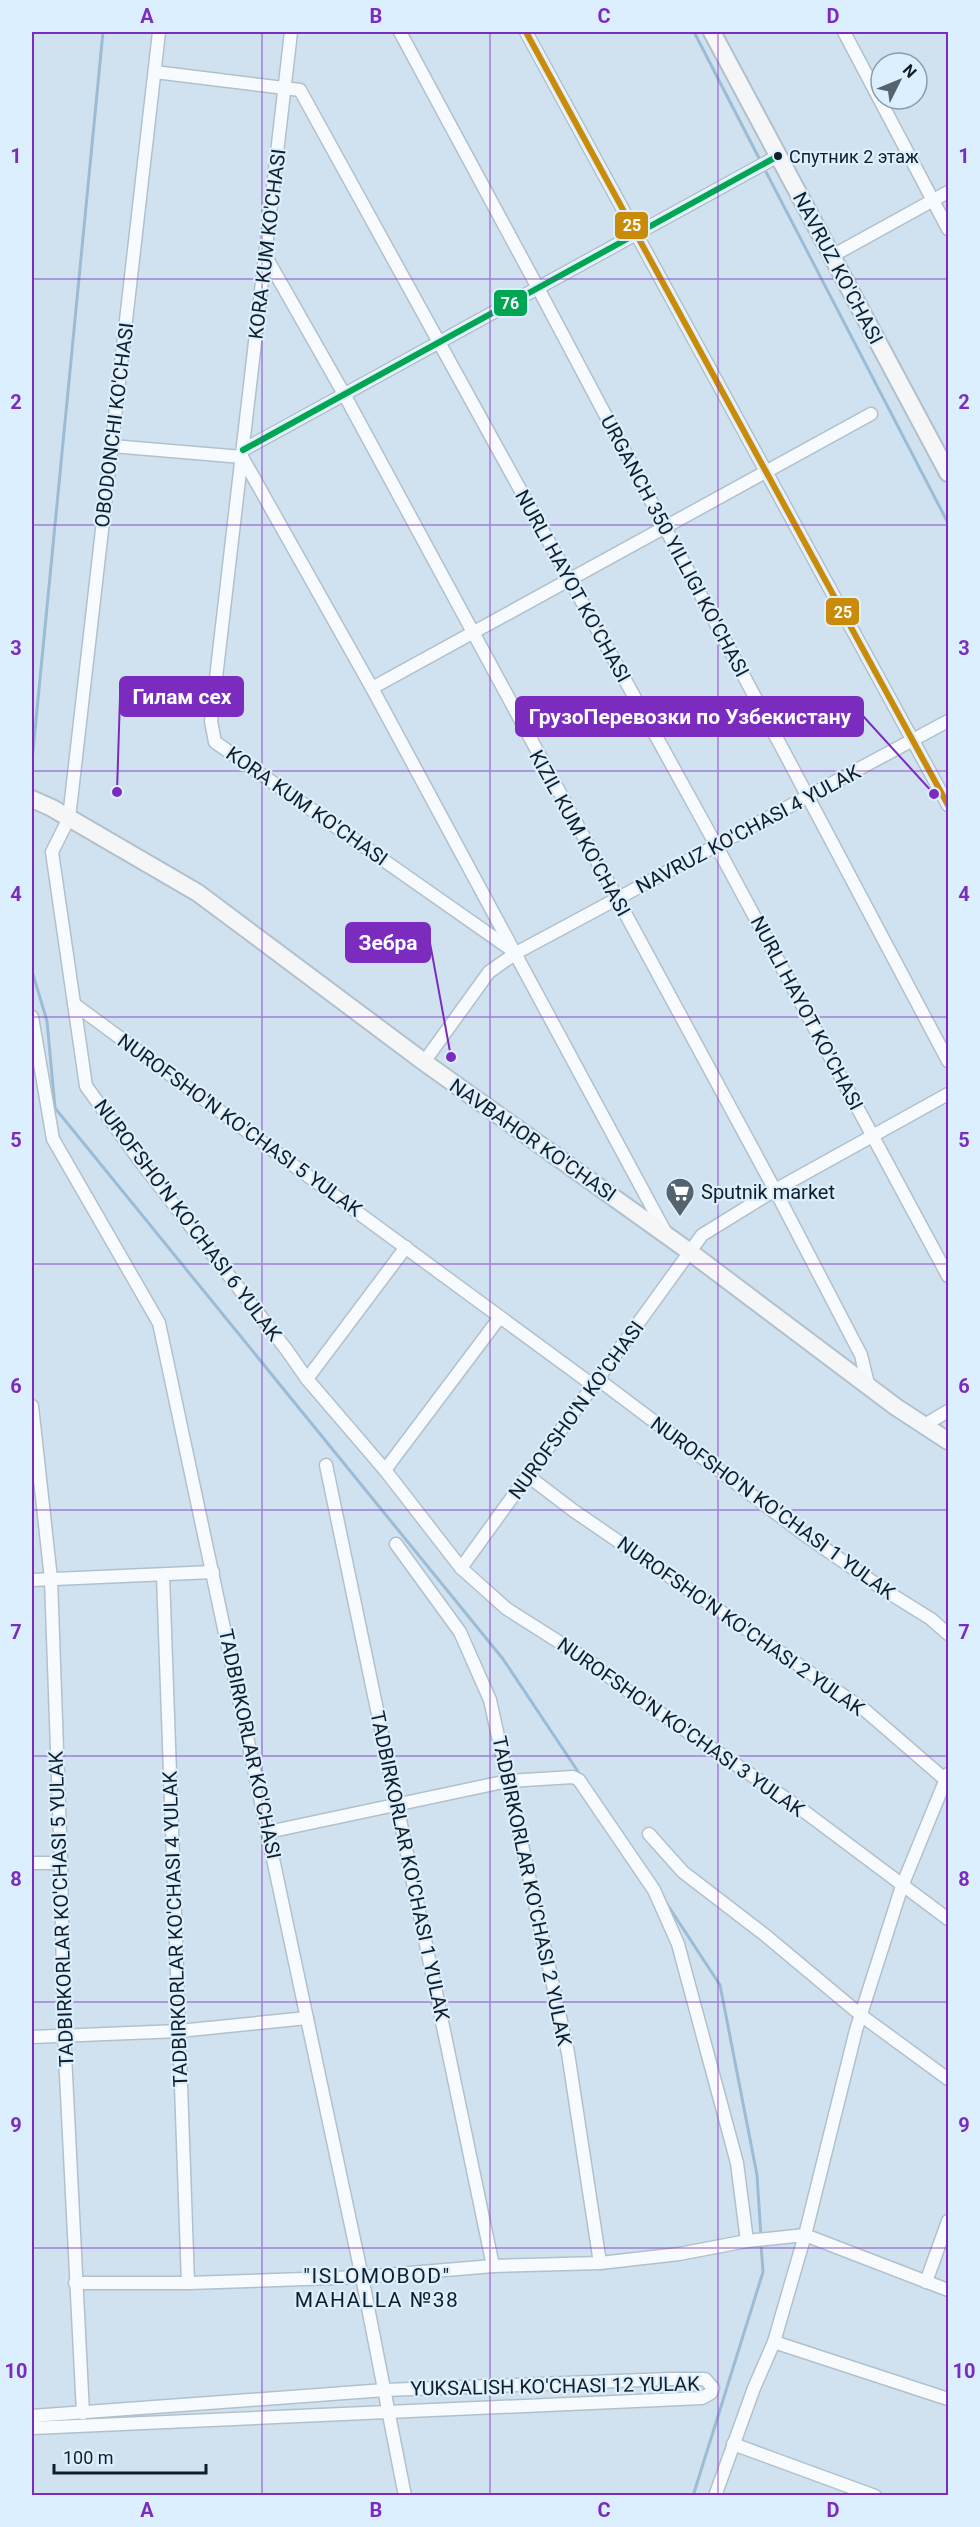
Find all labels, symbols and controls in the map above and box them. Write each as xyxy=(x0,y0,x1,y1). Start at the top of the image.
text: A xyxy=(140,4,154,28)
text: B xyxy=(370,4,382,28)
text: C xyxy=(597,4,611,28)
text: D xyxy=(827,4,840,28)
north arrow xyxy=(869,51,929,111)
text: N xyxy=(899,61,920,82)
text: 1 xyxy=(10,144,22,168)
text: 1 xyxy=(958,144,970,168)
place label: Спутник 2 этаж xyxy=(789,146,919,167)
street label: KORA KUM KO'CHASI xyxy=(243,147,291,341)
marker: Спутник 2 этаж xyxy=(772,150,784,162)
street label: NAVRUZ KO'CHASI xyxy=(788,188,888,348)
line badge: 25 xyxy=(614,211,649,240)
text: 25 xyxy=(623,216,641,235)
line badge: 76 xyxy=(493,289,528,317)
text: 76 xyxy=(501,294,519,313)
street label: OBODONCHI KO'CHASI xyxy=(90,321,138,529)
text: 2 xyxy=(10,390,22,414)
text: 2 xyxy=(958,390,970,414)
street label: URGANCH 350 YILLIGI KO'CHASI xyxy=(596,411,754,681)
street label: NURLI HAYOT KO'CHASI xyxy=(510,486,636,686)
line badge: 25 xyxy=(825,597,860,626)
text: 25 xyxy=(834,603,852,622)
text: 3 xyxy=(10,636,22,660)
text: 3 xyxy=(958,636,970,660)
callout: Гилам сех xyxy=(120,677,243,716)
text: Гилам сех xyxy=(132,685,232,709)
callout: ГрузоПеревозки по Узбекистану xyxy=(516,697,863,736)
text: ГрузоПеревозки по Узбекистану xyxy=(529,705,852,729)
street label: KORA KUM KO'CHASI xyxy=(222,741,392,871)
street label: KIZIL KUM KO'CHASI xyxy=(524,746,636,920)
street label: NAVRUZ KO'CHASI 4 YULAK xyxy=(632,759,865,898)
text: 4 xyxy=(10,882,22,906)
text: 4 xyxy=(958,882,970,906)
street label: NURLI HAYOT KO'CHASI xyxy=(746,912,868,1114)
callout: Зебра xyxy=(346,923,430,962)
text: Зебра xyxy=(358,931,418,955)
street label: NUROFSHO'N KO'CHASI 5 YULAK xyxy=(113,1028,367,1222)
street label: NAVBAHOR KO'CHASI xyxy=(445,1074,621,1206)
street label: NUROFSHO'N KO'CHASI 6 YULAK xyxy=(89,1095,287,1346)
text: 5 xyxy=(10,1128,22,1152)
text: 5 xyxy=(958,1128,970,1152)
supermarket icon: Sputnik market xyxy=(664,1176,696,1218)
place label: Sputnik market xyxy=(701,1180,835,1204)
street label: NUROFSHO'N KO'CHASI xyxy=(503,1316,649,1504)
text: 6 xyxy=(10,1374,22,1398)
text: 6 xyxy=(958,1374,970,1398)
street label: NUROFSHO'N KO'CHASI 1 YULAK xyxy=(646,1411,900,1605)
street label: NUROFSHO'N KO'CHASI 2 YULAK xyxy=(613,1531,870,1721)
text: 7 xyxy=(10,1620,22,1644)
text: 7 xyxy=(958,1620,970,1644)
street label: TADBIRKORLAR KO'CHASI xyxy=(214,1627,286,1861)
street label: NUROFSHO'N KO'CHASI 3 YULAK xyxy=(553,1632,810,1822)
street label: TADBIRKORLAR KO'CHASI 1 YULAK xyxy=(365,1709,455,2024)
street label: TADBIRKORLAR KO'CHASI 2 YULAK xyxy=(487,1734,577,2049)
street label: TADBIRKORLAR KO'CHASI 5 YULAK xyxy=(43,1750,79,2067)
street label: TADBIRKORLAR KO'CHASI 4 YULAK xyxy=(157,1770,193,2087)
text: 8 xyxy=(10,1867,22,1891)
text: 8 xyxy=(958,1867,970,1891)
text: 9 xyxy=(10,2113,22,2137)
text: 9 xyxy=(958,2113,970,2137)
district label: "ISLOMOBOD" MAHALLA №38 xyxy=(295,2264,459,2312)
text: 10 xyxy=(5,2359,27,2383)
text: 10 xyxy=(953,2359,975,2383)
street label: YUKSALISH KO'CHASI 12 YULAK xyxy=(410,2371,700,2401)
scale bar xyxy=(54,2437,206,2475)
text: 100 m xyxy=(63,2447,114,2468)
text: A xyxy=(140,2498,154,2522)
text: B xyxy=(370,2498,382,2522)
text: C xyxy=(597,2498,611,2522)
text: D xyxy=(827,2498,840,2522)

